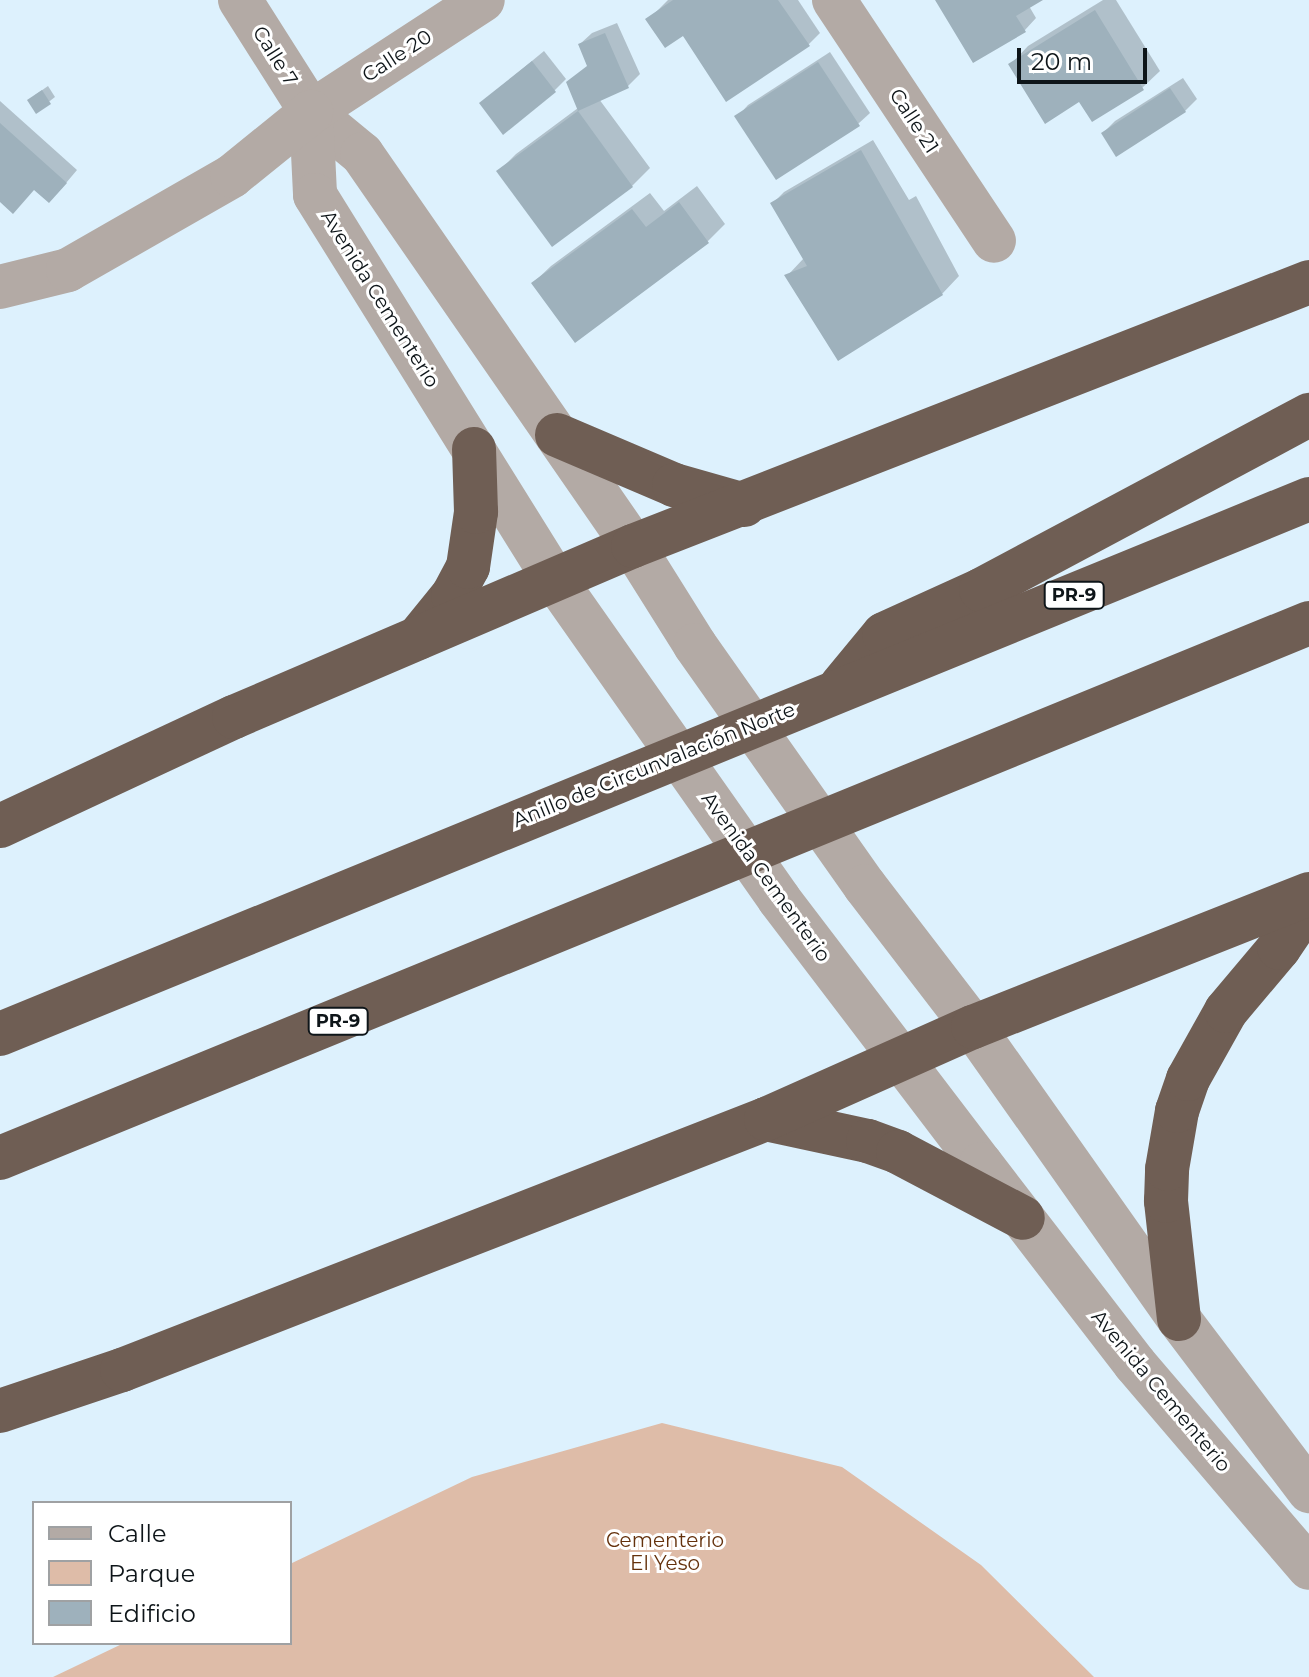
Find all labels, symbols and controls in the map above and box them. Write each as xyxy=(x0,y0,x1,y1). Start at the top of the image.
street label: Calle 7 xyxy=(247,22,303,90)
street label: Calle 20 xyxy=(358,25,436,87)
scale bar xyxy=(1021,32,1151,82)
text: 20 m xyxy=(1031,47,1092,76)
street label: Calle 21 xyxy=(884,84,944,158)
street label: Avenida Cementerio xyxy=(316,206,444,392)
road number: PR-9 xyxy=(1042,581,1106,609)
street label: Anillo de Circunvalación Norte xyxy=(509,697,799,833)
street label: Avenida Cementerio xyxy=(696,787,836,967)
road number: PR-9 xyxy=(306,1007,370,1035)
street label: Avenida Cementerio xyxy=(1086,1305,1236,1477)
legend xyxy=(32,1501,292,1645)
text: Calle xyxy=(108,1519,166,1548)
park label: Cementerio El Yeso xyxy=(606,1528,724,1575)
text: Parque xyxy=(108,1559,195,1588)
text: Edificio xyxy=(108,1599,196,1628)

